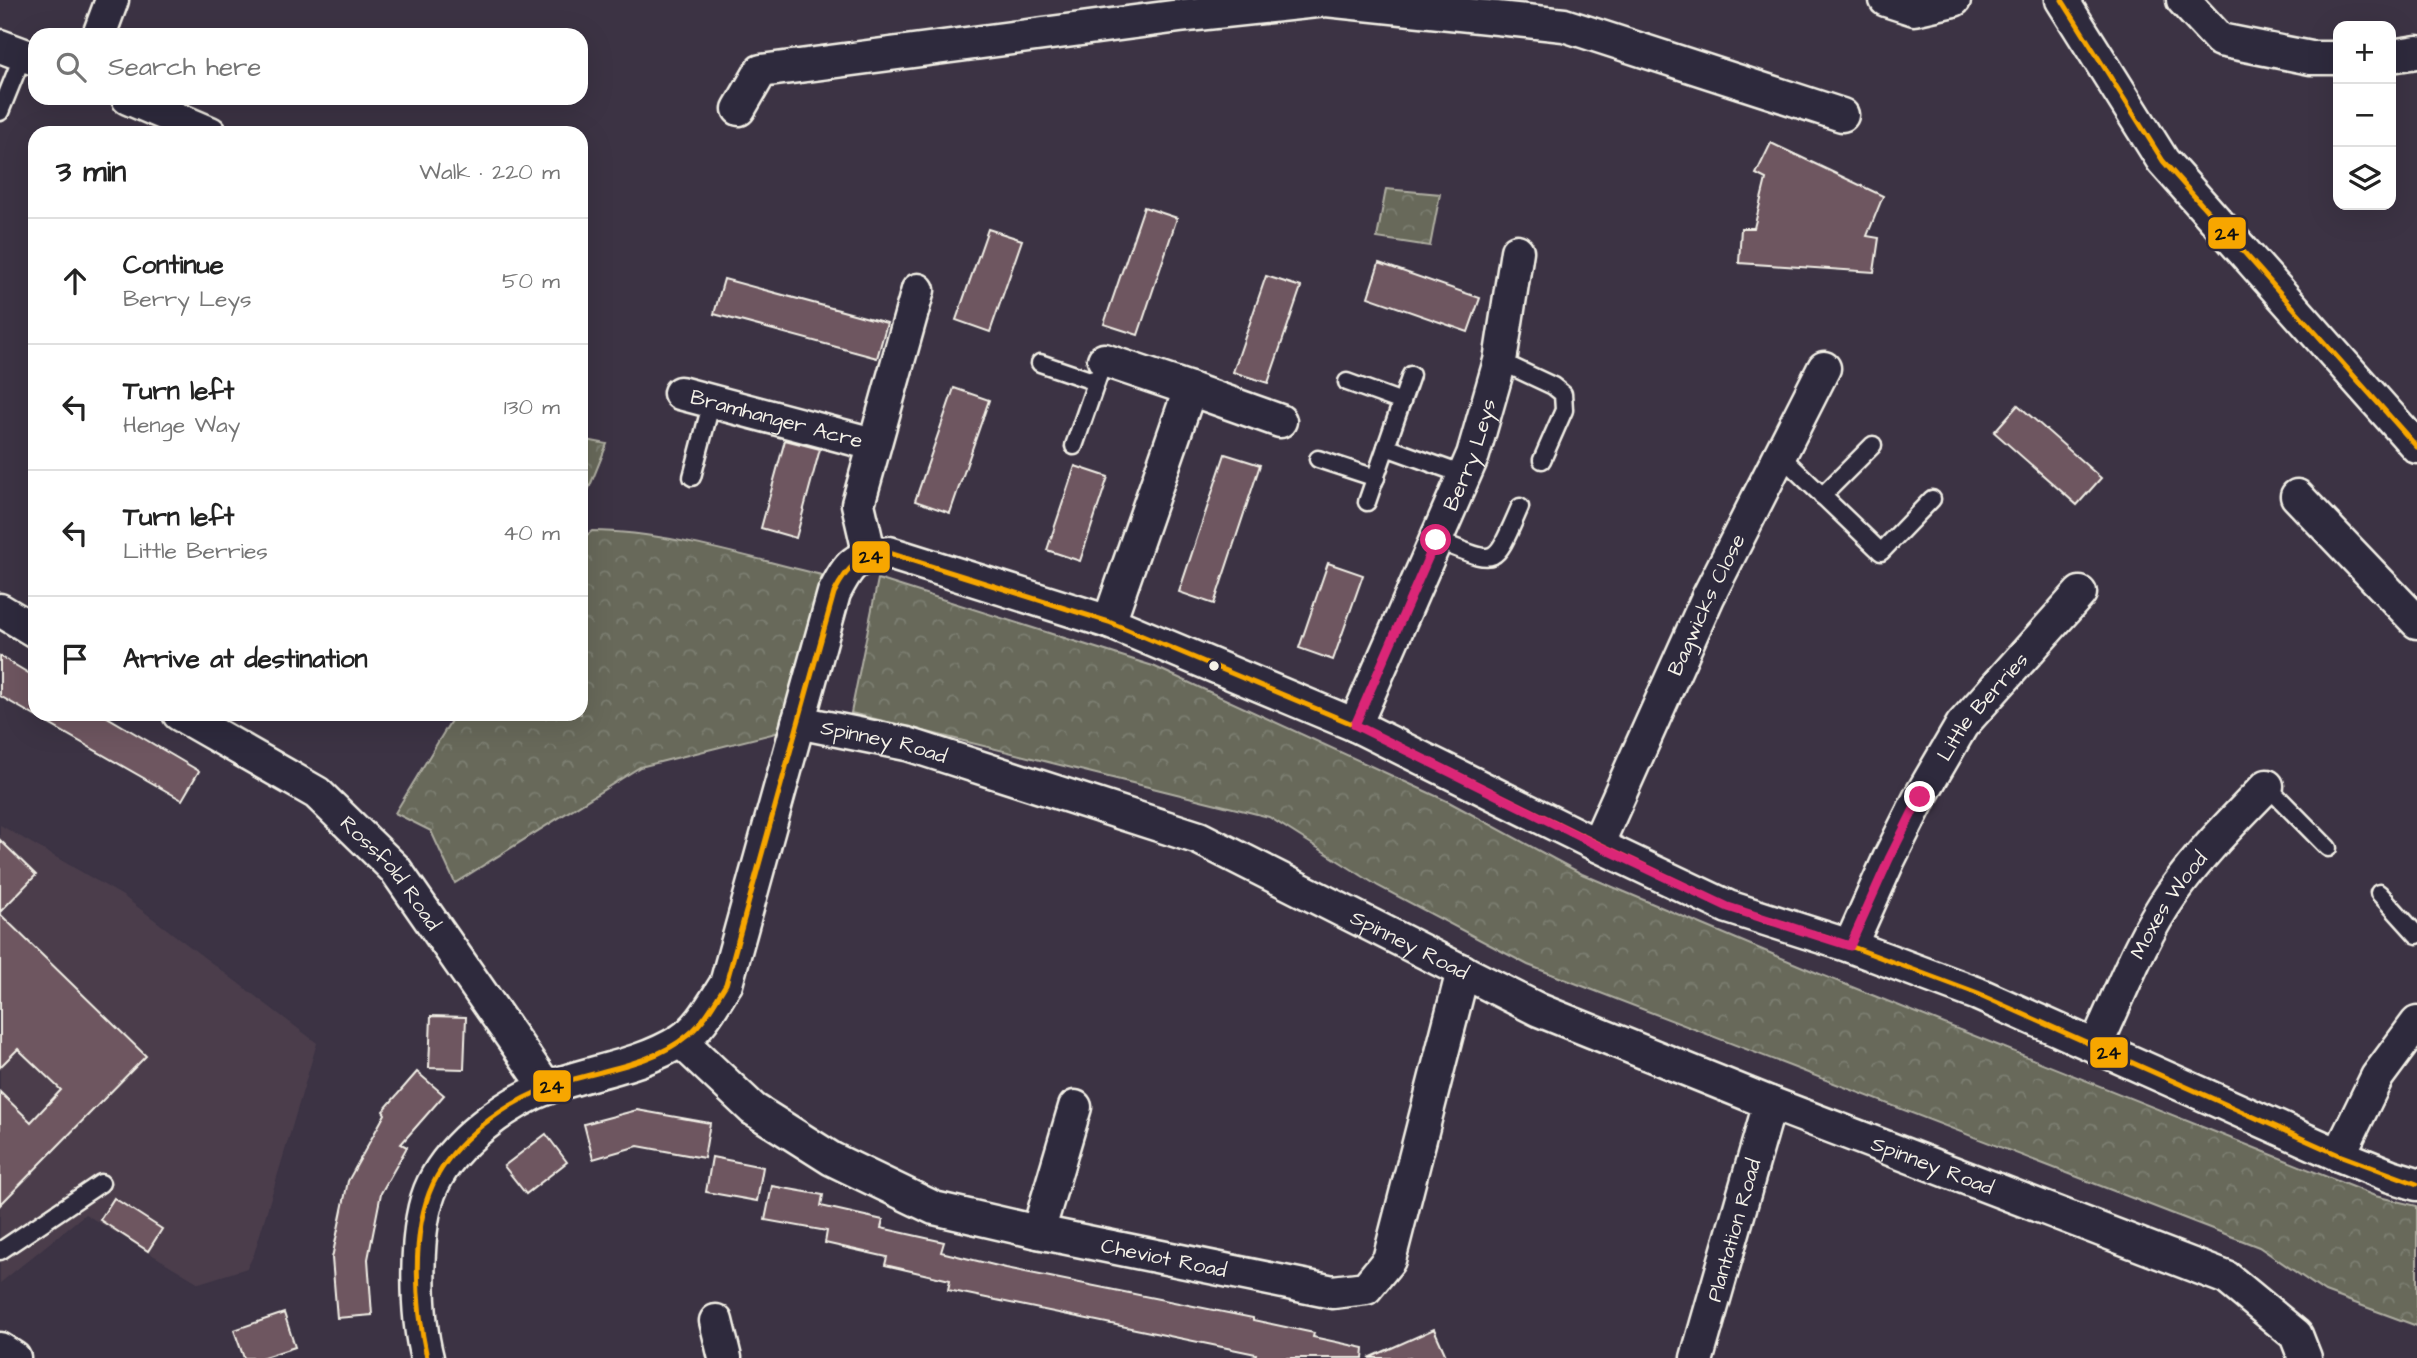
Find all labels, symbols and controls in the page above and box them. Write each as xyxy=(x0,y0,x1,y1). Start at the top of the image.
map controls xyxy=(2333,21,2396,210)
button: + xyxy=(2333,21,2396,84)
search box xyxy=(28,28,588,105)
icon: search xyxy=(52,48,90,86)
text: Search here xyxy=(108,49,261,85)
button: − xyxy=(2333,84,2396,147)
button: layers xyxy=(2333,147,2396,210)
text: 3 min xyxy=(56,151,126,193)
text: Walk · 220 m xyxy=(419,156,560,188)
line badge: 24 xyxy=(2207,216,2247,250)
text: 24 xyxy=(2214,221,2239,248)
text: Continue xyxy=(123,247,224,283)
icon: ahead xyxy=(56,262,94,300)
text: 50 m xyxy=(502,265,560,297)
text: Berry Leys xyxy=(123,283,252,315)
text: Turn left xyxy=(123,373,234,409)
street label: Bramhanger Acre xyxy=(687,382,866,456)
icon: left xyxy=(56,388,94,426)
text: 130 m xyxy=(504,391,560,423)
street label: Berry Leys xyxy=(1436,395,1503,515)
text: Henge Way xyxy=(123,409,240,441)
text: Turn left xyxy=(123,499,234,535)
icon: left xyxy=(56,514,94,552)
text: 40 m xyxy=(503,517,560,549)
route start xyxy=(1420,524,1451,555)
street label: Bagwicks Close xyxy=(1661,529,1753,680)
text: Little Berries xyxy=(123,535,268,567)
line badge: 24 xyxy=(851,540,891,574)
text: 24 xyxy=(858,544,883,571)
icon: arrive xyxy=(56,640,94,678)
text: Arrive at destination xyxy=(123,641,368,677)
street label: Little Berries xyxy=(1930,646,2035,766)
unlabelled marker xyxy=(1207,659,1221,673)
street label: Spinney Road xyxy=(818,713,951,771)
route end xyxy=(1904,781,1935,812)
street label: Rossfold Road xyxy=(333,809,447,937)
street label: Moxes Wood xyxy=(2123,845,2215,964)
street label: Spinney Road xyxy=(1345,903,1474,987)
line badge: 24 xyxy=(2089,1036,2129,1069)
text: 24 xyxy=(2096,1040,2121,1067)
line badge: 24 xyxy=(532,1069,572,1103)
text: 24 xyxy=(539,1074,564,1101)
street label: Spinney Road xyxy=(1867,1129,1998,1202)
street label: Plantation Road xyxy=(1700,1155,1768,1305)
street label: Cheviot Road xyxy=(1098,1231,1230,1285)

